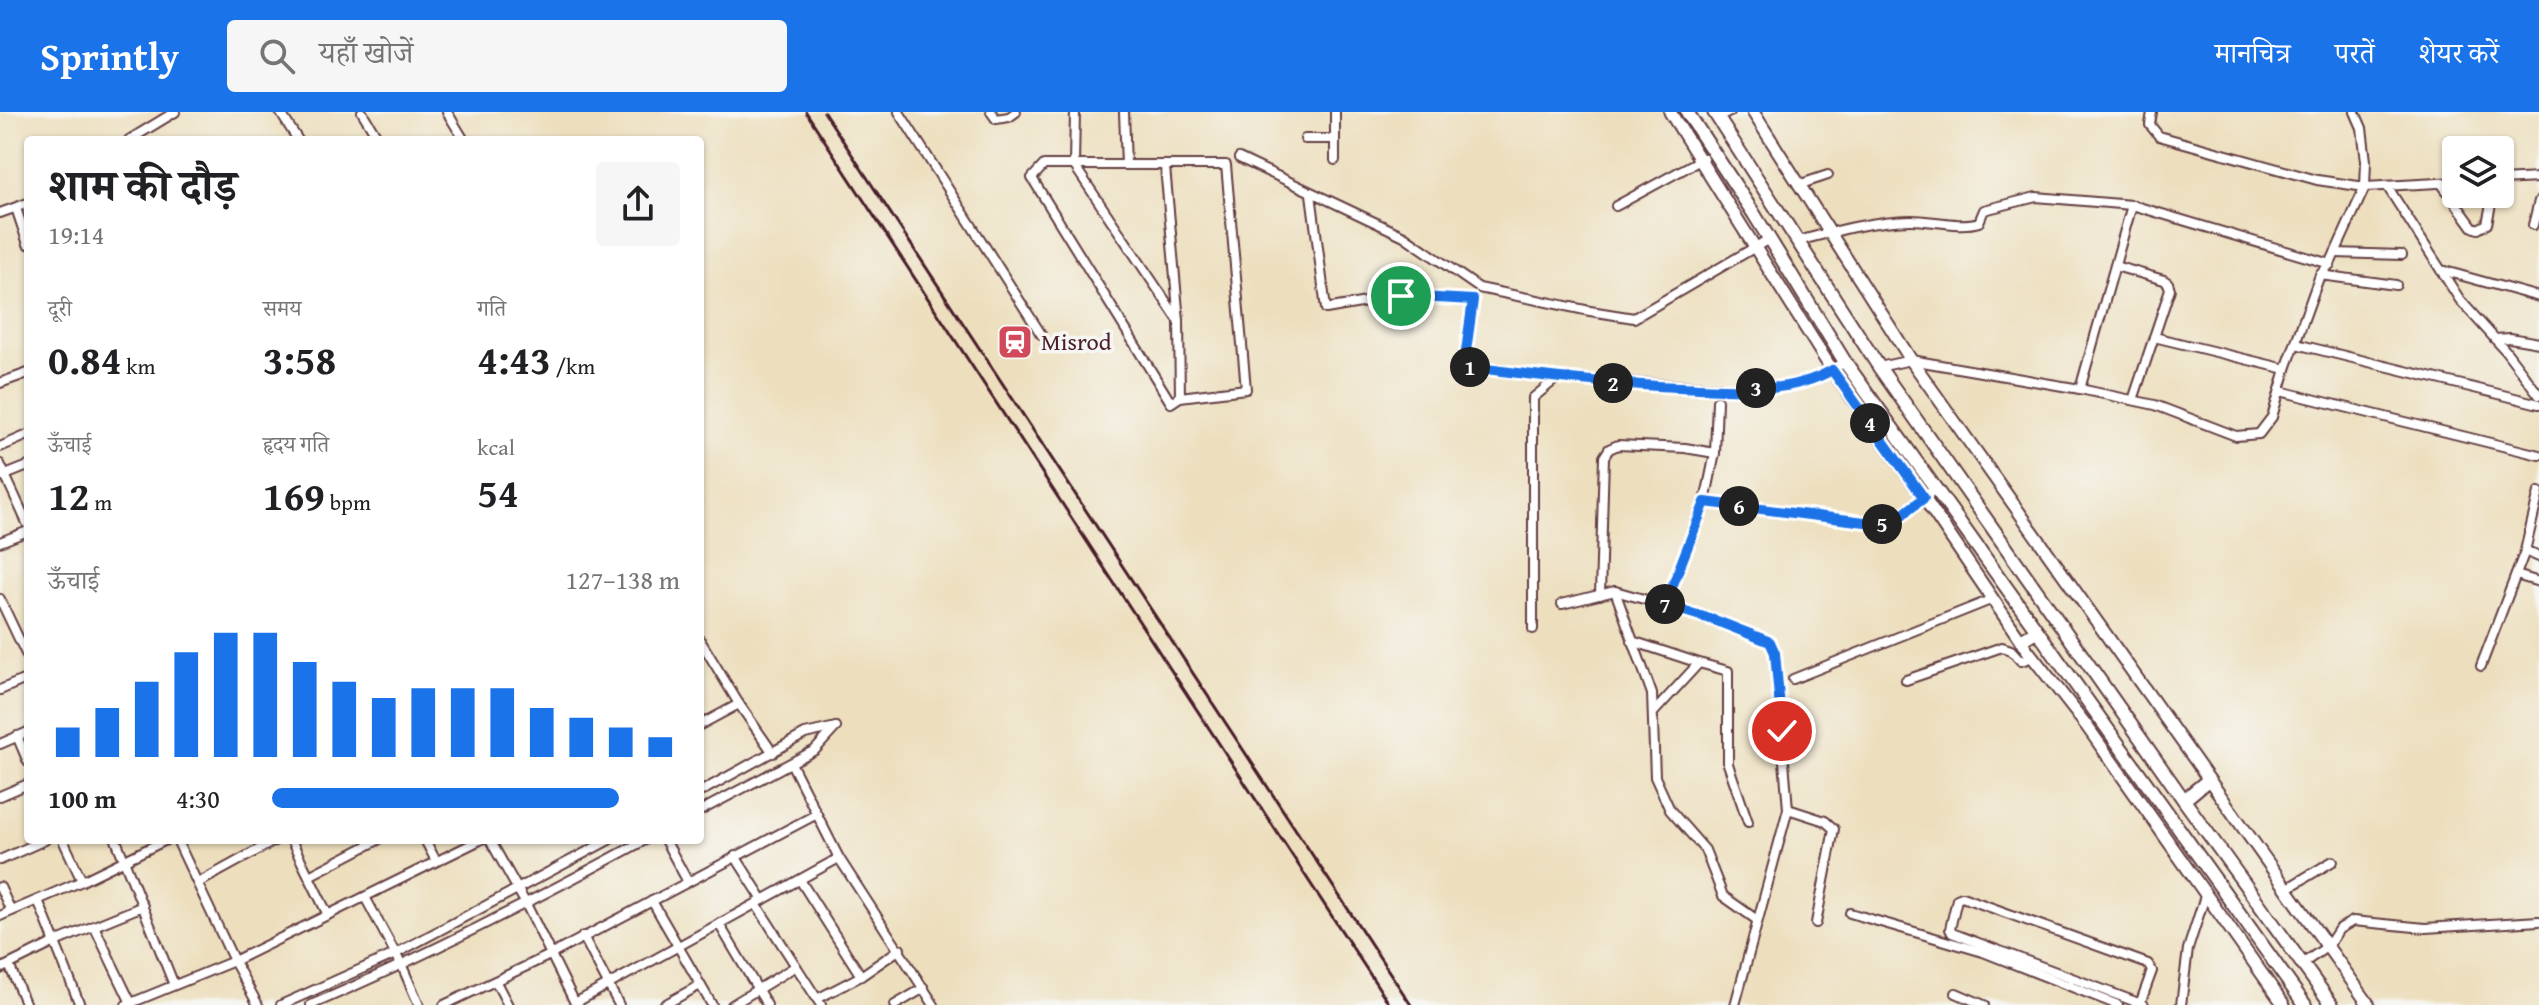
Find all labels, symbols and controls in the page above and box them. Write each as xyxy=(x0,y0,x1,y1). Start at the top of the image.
search box xyxy=(227,20,787,92)
text: Sprintly xyxy=(40,28,179,84)
text: यहाँ खोजें xyxy=(319,30,413,74)
text: मानचित्र xyxy=(2215,32,2291,73)
text: परतें xyxy=(2335,32,2375,73)
text: शेयर करें xyxy=(2419,32,2499,73)
icon: search xyxy=(255,34,299,78)
map controls xyxy=(2442,136,2514,208)
button: layers xyxy=(2442,136,2514,208)
text: शाम की दौड़ xyxy=(48,153,237,217)
button: share xyxy=(596,162,680,246)
text: 19:14 xyxy=(48,215,104,254)
pin xyxy=(1367,262,1435,330)
icon: arrive xyxy=(1379,274,1423,318)
text: दूरी xyxy=(48,292,72,324)
text: समय xyxy=(263,292,301,324)
text: गति xyxy=(477,292,506,324)
station icon: Misrod xyxy=(996,323,1034,361)
place label: Misrod xyxy=(1041,324,1112,359)
text: 0.84 xyxy=(48,330,121,389)
text: 3:58 xyxy=(263,330,336,389)
text: 4:43 xyxy=(477,330,551,389)
pin: 1 xyxy=(1450,347,1490,387)
text: km xyxy=(121,350,155,382)
text: /km xyxy=(551,350,595,382)
text: 1 xyxy=(1464,351,1476,383)
pin: 2 xyxy=(1593,363,1633,403)
text: 2 xyxy=(1607,367,1619,399)
pin: 3 xyxy=(1736,368,1776,408)
text: 3 xyxy=(1750,372,1762,404)
pin: 4 xyxy=(1850,403,1890,443)
text: 4 xyxy=(1864,407,1876,439)
text: ऊँचाई xyxy=(48,428,91,460)
text: हृदय गति xyxy=(263,428,329,460)
text: kcal xyxy=(477,431,515,463)
text: 54 xyxy=(477,463,519,522)
text: 12 xyxy=(48,466,89,525)
text: 169 xyxy=(263,466,325,525)
text: m xyxy=(89,486,112,518)
text: bpm xyxy=(325,486,371,518)
pin: 6 xyxy=(1719,486,1759,526)
text: 6 xyxy=(1733,490,1745,522)
pin: 5 xyxy=(1862,504,1902,544)
text: 5 xyxy=(1876,508,1888,540)
text: ऊँचाई xyxy=(48,560,99,599)
text: 127–138 m xyxy=(566,560,680,599)
pin: 7 xyxy=(1645,584,1685,624)
text: 7 xyxy=(1659,588,1671,620)
pin xyxy=(1748,697,1816,765)
icon: check xyxy=(1760,709,1804,753)
text: 100 m xyxy=(48,779,116,818)
text: 4:30 xyxy=(176,779,220,818)

